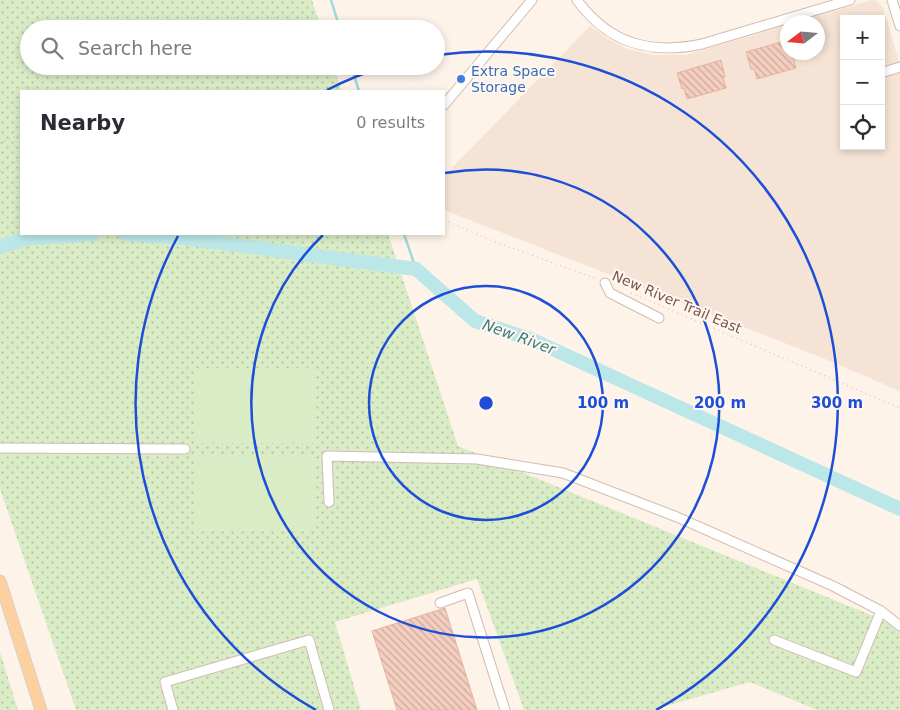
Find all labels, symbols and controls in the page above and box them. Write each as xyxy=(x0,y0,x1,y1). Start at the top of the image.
north arrow xyxy=(780,15,825,60)
map controls xyxy=(840,15,885,150)
button: + xyxy=(840,15,885,60)
search box xyxy=(20,20,445,75)
icon: search xyxy=(38,34,66,62)
text: Search here xyxy=(78,37,192,59)
button: − xyxy=(840,60,885,105)
place label: Extra Space Storage xyxy=(471,63,555,95)
marker: Extra Space Storage xyxy=(455,73,467,85)
button: locate xyxy=(840,105,885,150)
text: Nearby xyxy=(40,111,125,135)
text: 0 results xyxy=(356,113,425,132)
street label: New River Trail East xyxy=(610,267,745,337)
water label: New River xyxy=(480,315,559,359)
centre of rings xyxy=(477,394,495,412)
text: 100 m xyxy=(577,394,629,412)
text: 200 m xyxy=(694,394,746,412)
text: 300 m xyxy=(811,394,863,412)

